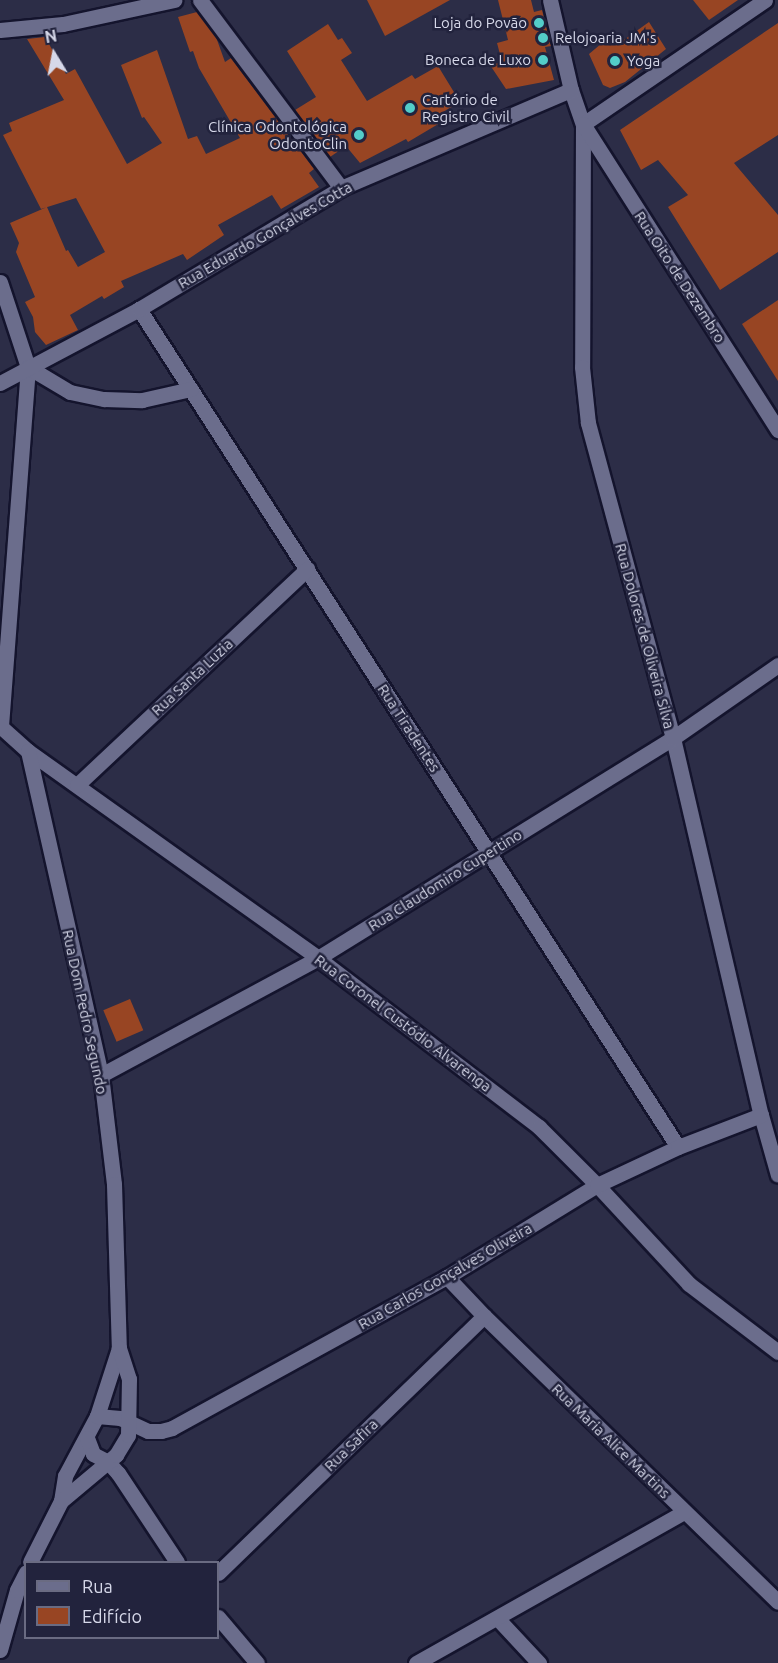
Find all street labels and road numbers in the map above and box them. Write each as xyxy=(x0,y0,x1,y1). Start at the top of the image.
street label: Rua Eduardo Gonçalves Cotta xyxy=(175,178,355,292)
street label: Rua Oito de Dezembro xyxy=(631,208,729,346)
street label: Rua Dolores de Oliveira Silva xyxy=(612,541,678,731)
street label: Rua Santa Luzia xyxy=(148,635,236,719)
street label: Rua Tiradentes xyxy=(374,681,444,775)
street label: Rua Claudomiro Cupertino xyxy=(365,825,525,935)
street label: Rua Dom Pedro Segundo xyxy=(59,928,111,1096)
street label: Rua Coronel Custódio Alvarenga xyxy=(311,951,495,1095)
street label: Rua Carlos Gonçalves Oliveira xyxy=(355,1219,535,1333)
street label: Rua Maria Alice Martins xyxy=(548,1380,674,1502)
street label: Rua Safira xyxy=(321,1415,381,1475)

